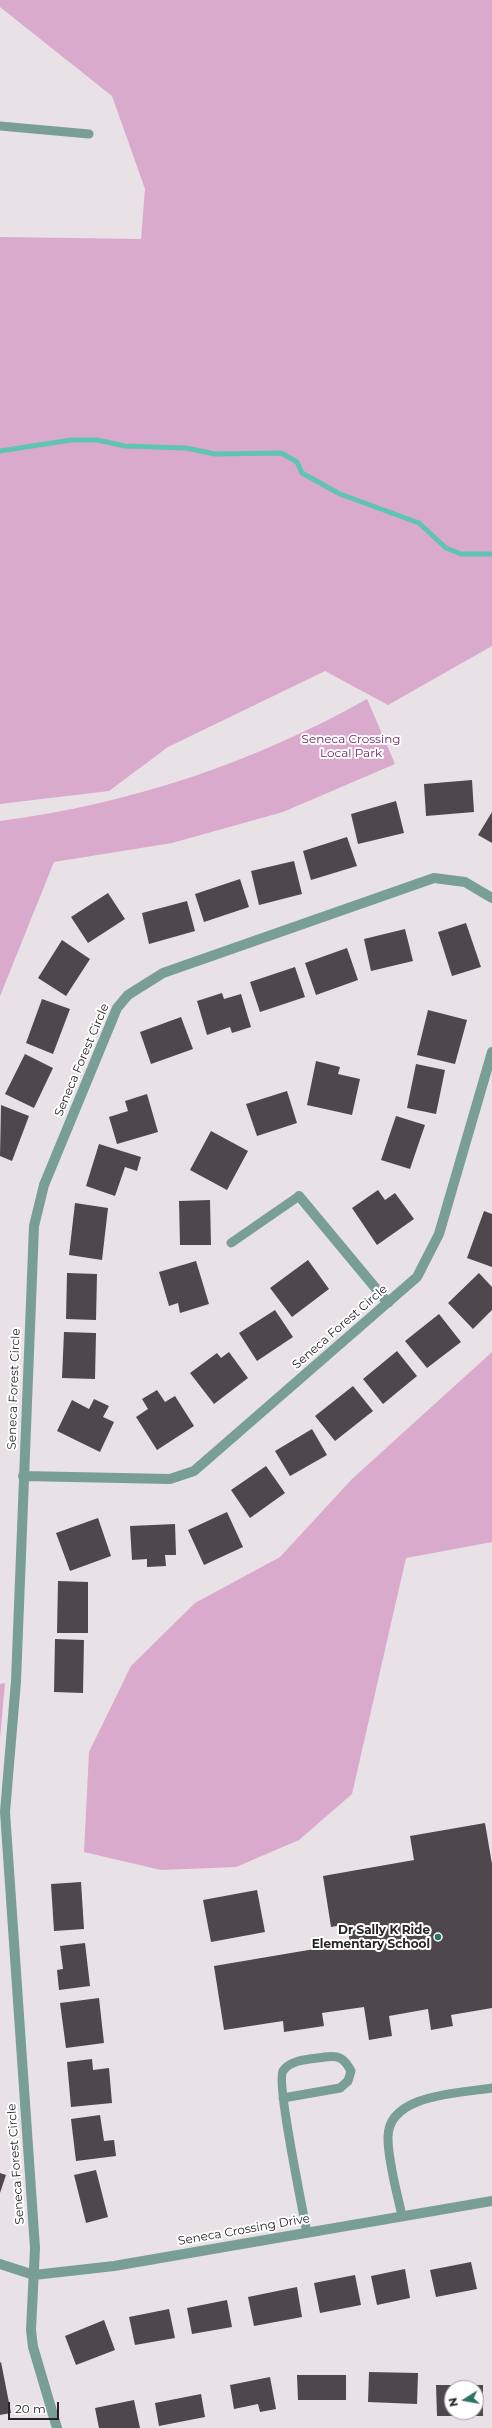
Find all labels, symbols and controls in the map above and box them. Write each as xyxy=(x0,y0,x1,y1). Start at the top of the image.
park label: Seneca Crossing Local Park xyxy=(302,732,400,760)
street label: Seneca Forest Circle xyxy=(52,1001,112,1119)
street label: Seneca Forest Circle xyxy=(290,1282,390,1372)
street label: Seneca Forest Circle xyxy=(5,1328,23,1450)
place label: Dr Sally K Ride Elementary School xyxy=(312,1923,430,1951)
marker: Dr Sally K Ride Elementary School xyxy=(433,1932,443,1942)
street label: Seneca Forest Circle xyxy=(5,2103,27,2225)
street label: Seneca Crossing Drive xyxy=(177,2211,311,2249)
north arrow xyxy=(444,2380,484,2420)
scale bar xyxy=(10,2394,61,2420)
text: N xyxy=(445,2396,461,2408)
text: 20 m xyxy=(15,2401,46,2416)

